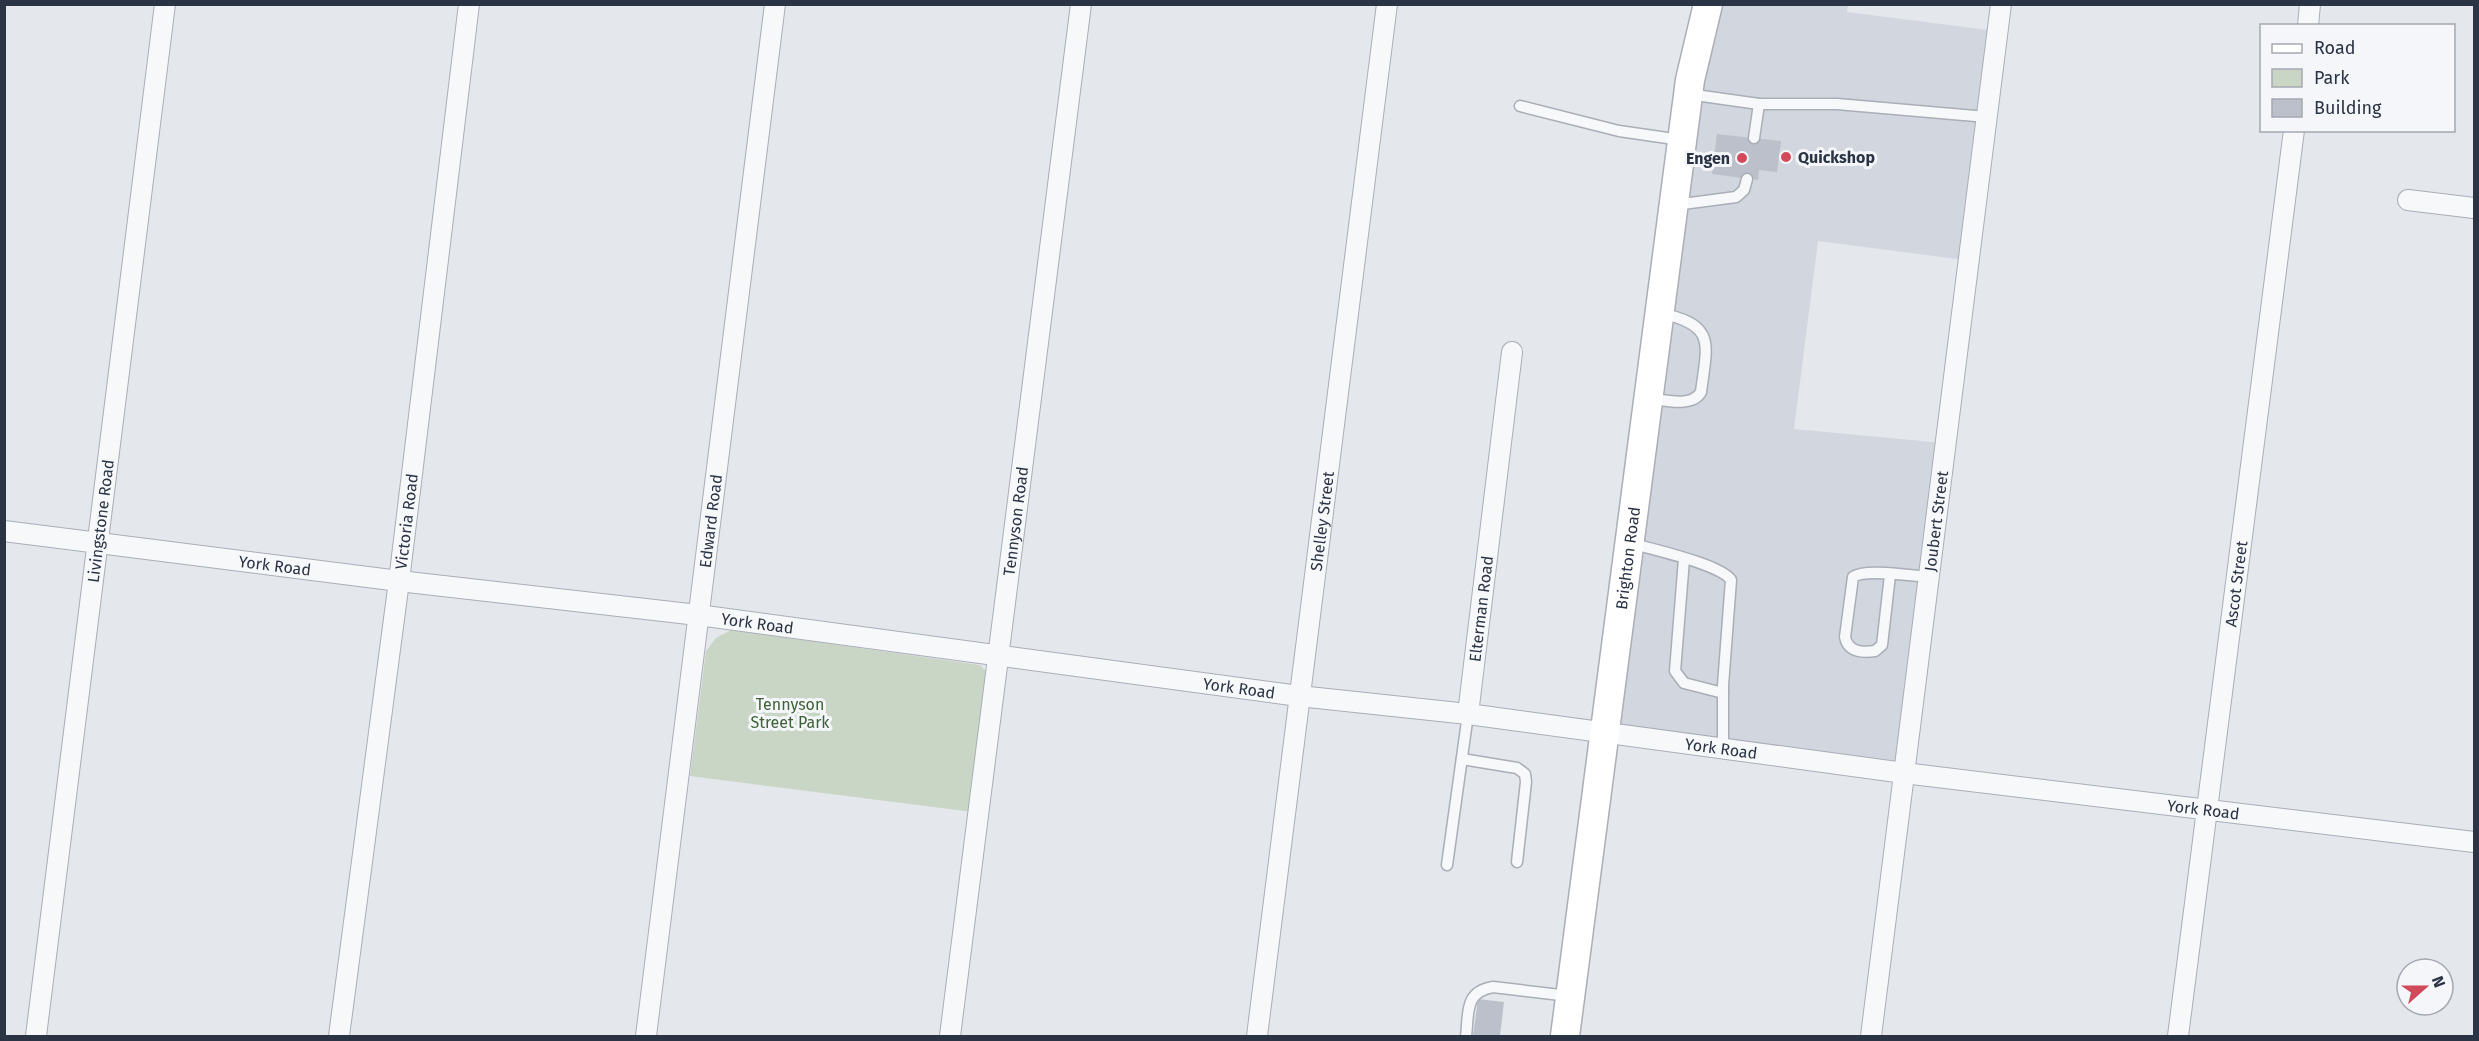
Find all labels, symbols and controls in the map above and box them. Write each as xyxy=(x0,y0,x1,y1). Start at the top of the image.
legend xyxy=(2260,24,2455,132)
text: Road xyxy=(2314,37,2356,59)
text: Park xyxy=(2314,67,2350,89)
text: Building xyxy=(2314,97,2382,119)
place label: Quickshop xyxy=(1798,148,1875,167)
place label: Engen xyxy=(1686,149,1730,168)
marker: Quickshop xyxy=(1779,150,1793,164)
marker: Engen xyxy=(1735,151,1749,165)
street label: Livingstone Road xyxy=(84,458,118,584)
street label: Tennyson Road xyxy=(1000,465,1032,577)
street label: Joubert Street xyxy=(1921,469,1952,573)
street label: Shelley Street xyxy=(1307,470,1338,572)
street label: Victoria Road xyxy=(391,472,422,571)
street label: Edward Road xyxy=(696,473,726,569)
street label: Brighton Road xyxy=(1612,506,1644,611)
street label: Ascot Street xyxy=(2221,539,2251,628)
street label: York Road xyxy=(237,552,312,580)
street label: Elterman Road xyxy=(1465,555,1497,663)
street label: York Road xyxy=(720,609,795,638)
street label: York Road xyxy=(1202,674,1276,703)
park label: Tennyson Street Park xyxy=(750,695,830,732)
street label: York Road xyxy=(1684,734,1759,763)
street label: York Road xyxy=(2166,796,2241,824)
north arrow xyxy=(2395,957,2455,1017)
text: N xyxy=(2428,973,2449,990)

